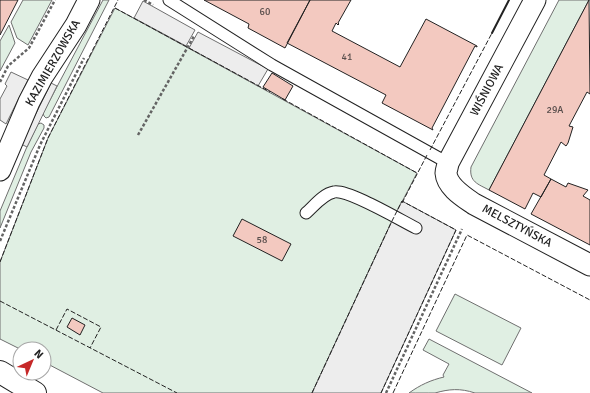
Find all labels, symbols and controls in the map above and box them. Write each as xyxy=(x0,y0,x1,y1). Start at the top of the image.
house number: 60 xyxy=(260,6,270,18)
street label: KAZIMIERZOWSKA xyxy=(22,16,84,109)
house number: 41 xyxy=(342,51,352,63)
street label: WIŚNIOWA xyxy=(467,61,507,119)
house number: 29A xyxy=(547,104,563,116)
street label: MELSZTYŃSKA xyxy=(479,201,555,251)
house number: 58 xyxy=(257,234,267,246)
north arrow xyxy=(12,341,52,381)
text: N xyxy=(31,347,46,362)

